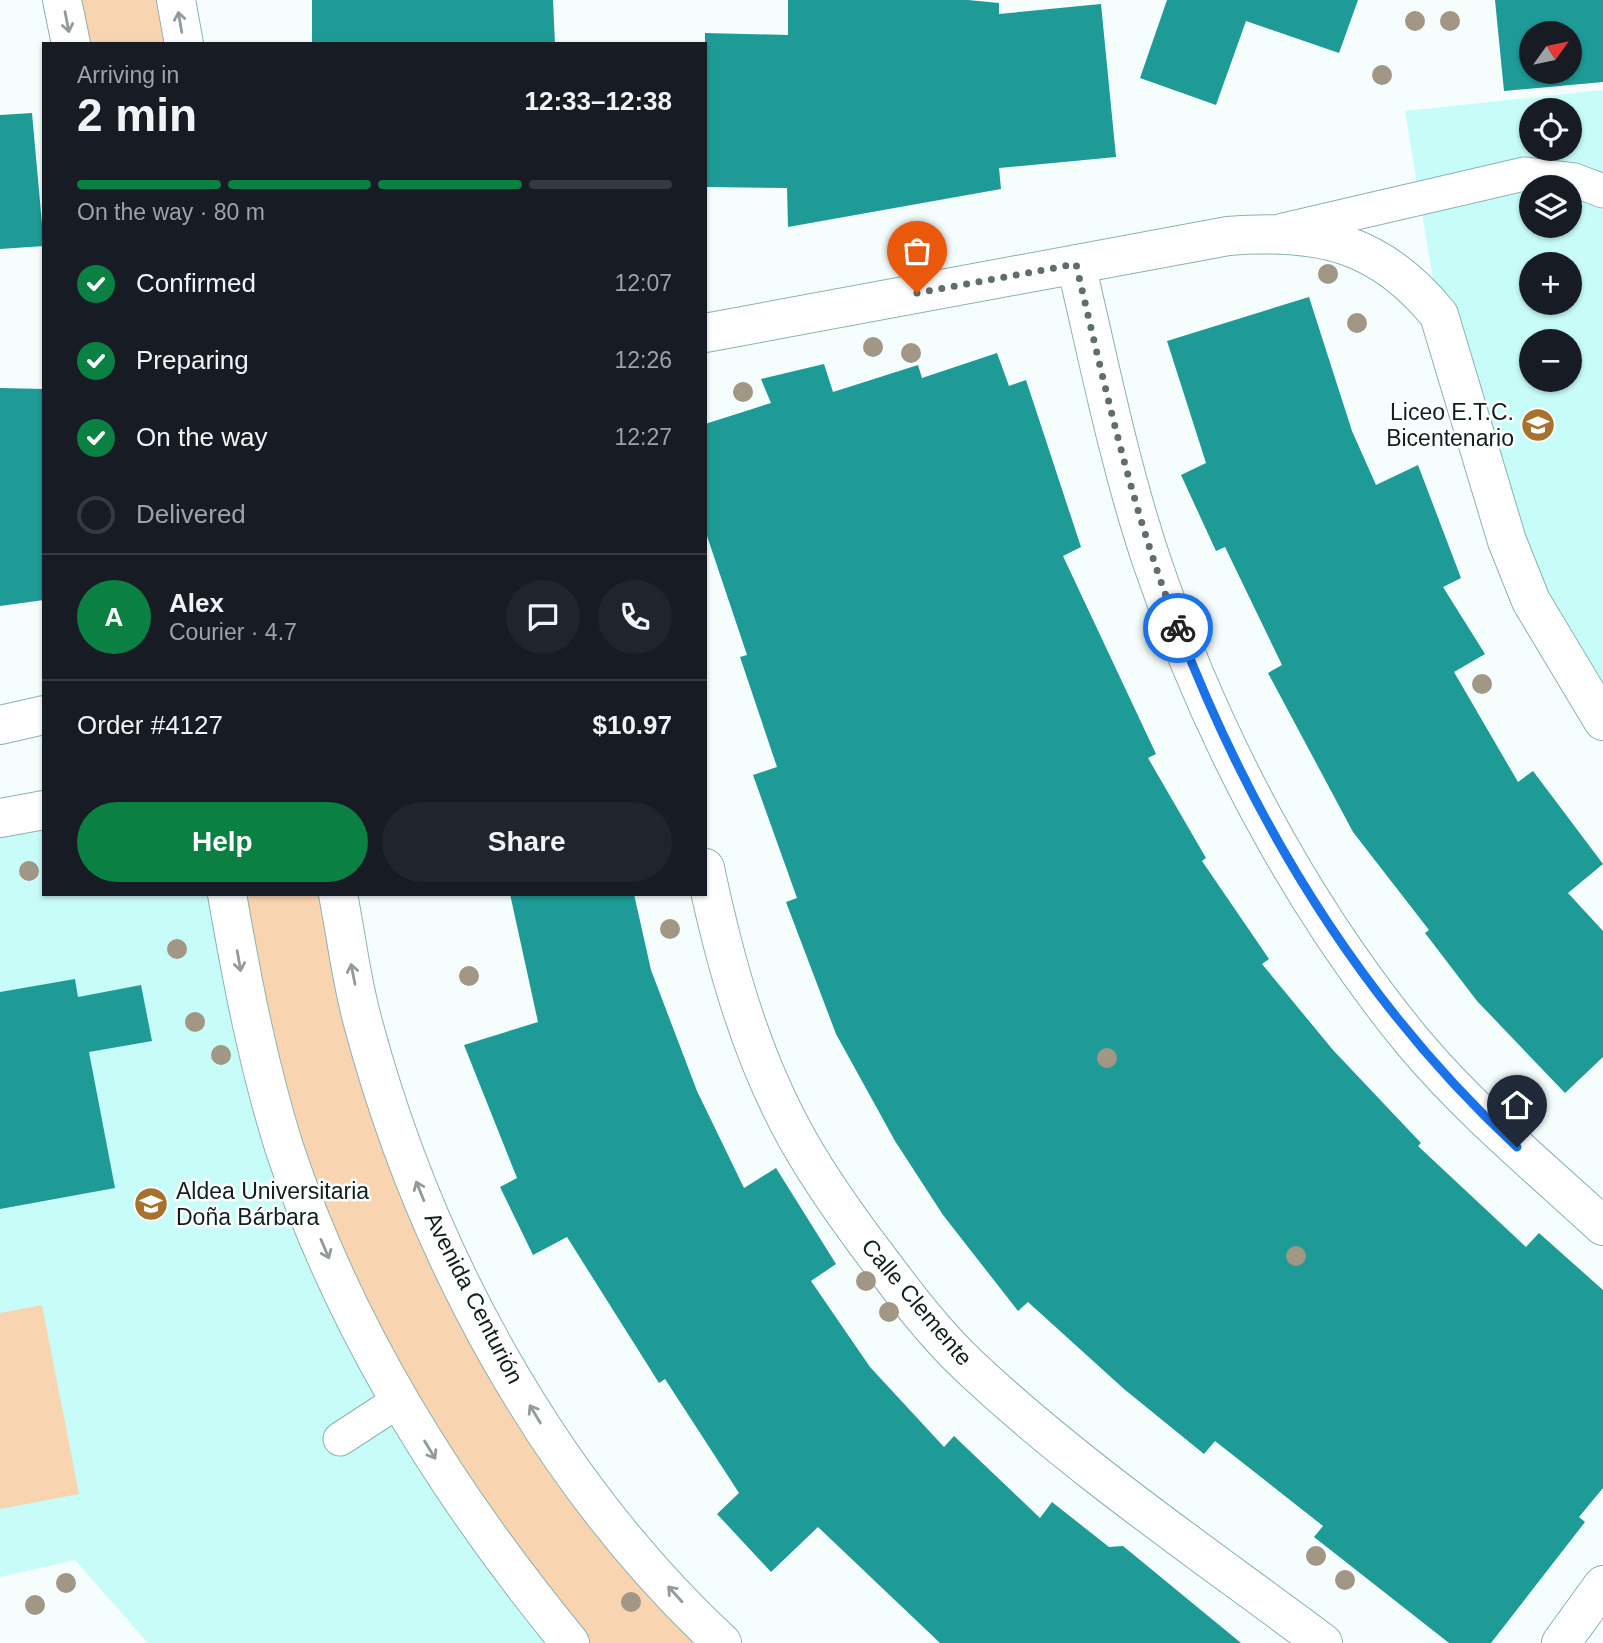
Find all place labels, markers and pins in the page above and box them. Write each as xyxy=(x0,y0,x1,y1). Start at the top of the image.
pin xyxy=(887,221,947,293)
place label: Liceo E.T.C. Bicentenario xyxy=(1386,399,1514,451)
school or university icon: Liceo E.T.C. Bicentenario xyxy=(1519,406,1557,444)
pin xyxy=(1487,1075,1547,1147)
place label: Aldea Universitaria Doña Bárbara xyxy=(176,1178,369,1230)
school or university icon: Aldea Universitaria Doña Bárbara xyxy=(132,1185,170,1223)

